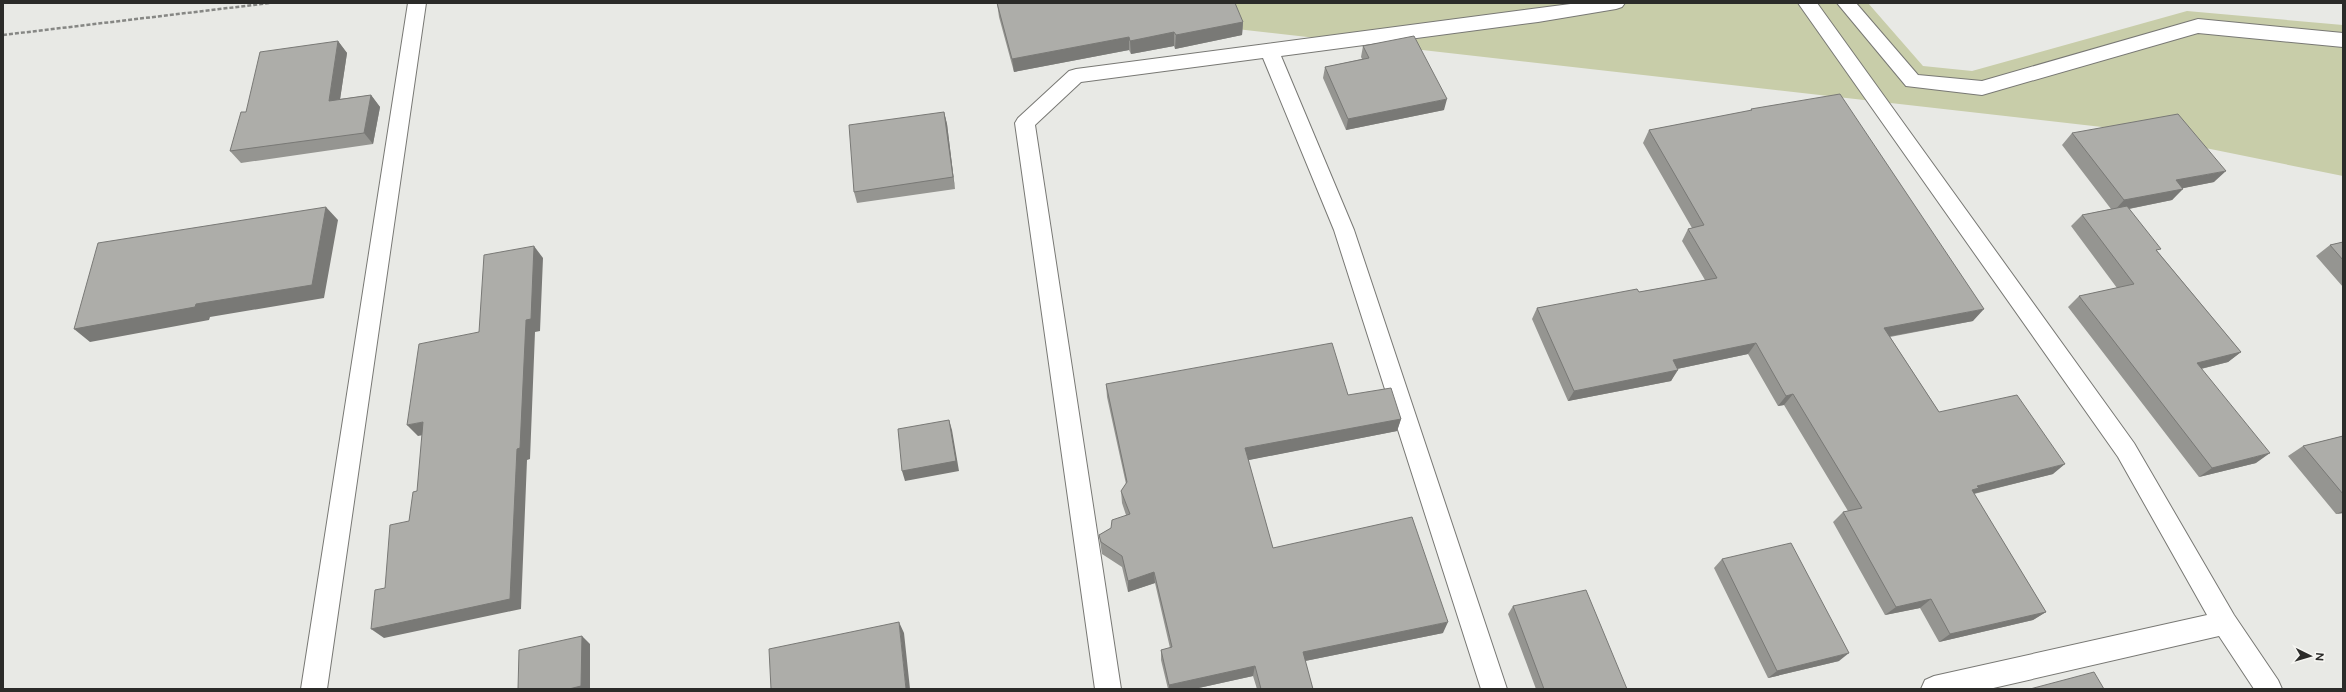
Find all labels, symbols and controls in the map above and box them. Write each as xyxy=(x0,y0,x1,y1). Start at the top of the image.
north arrow xyxy=(2290,636,2330,676)
text: N xyxy=(2313,652,2326,662)

